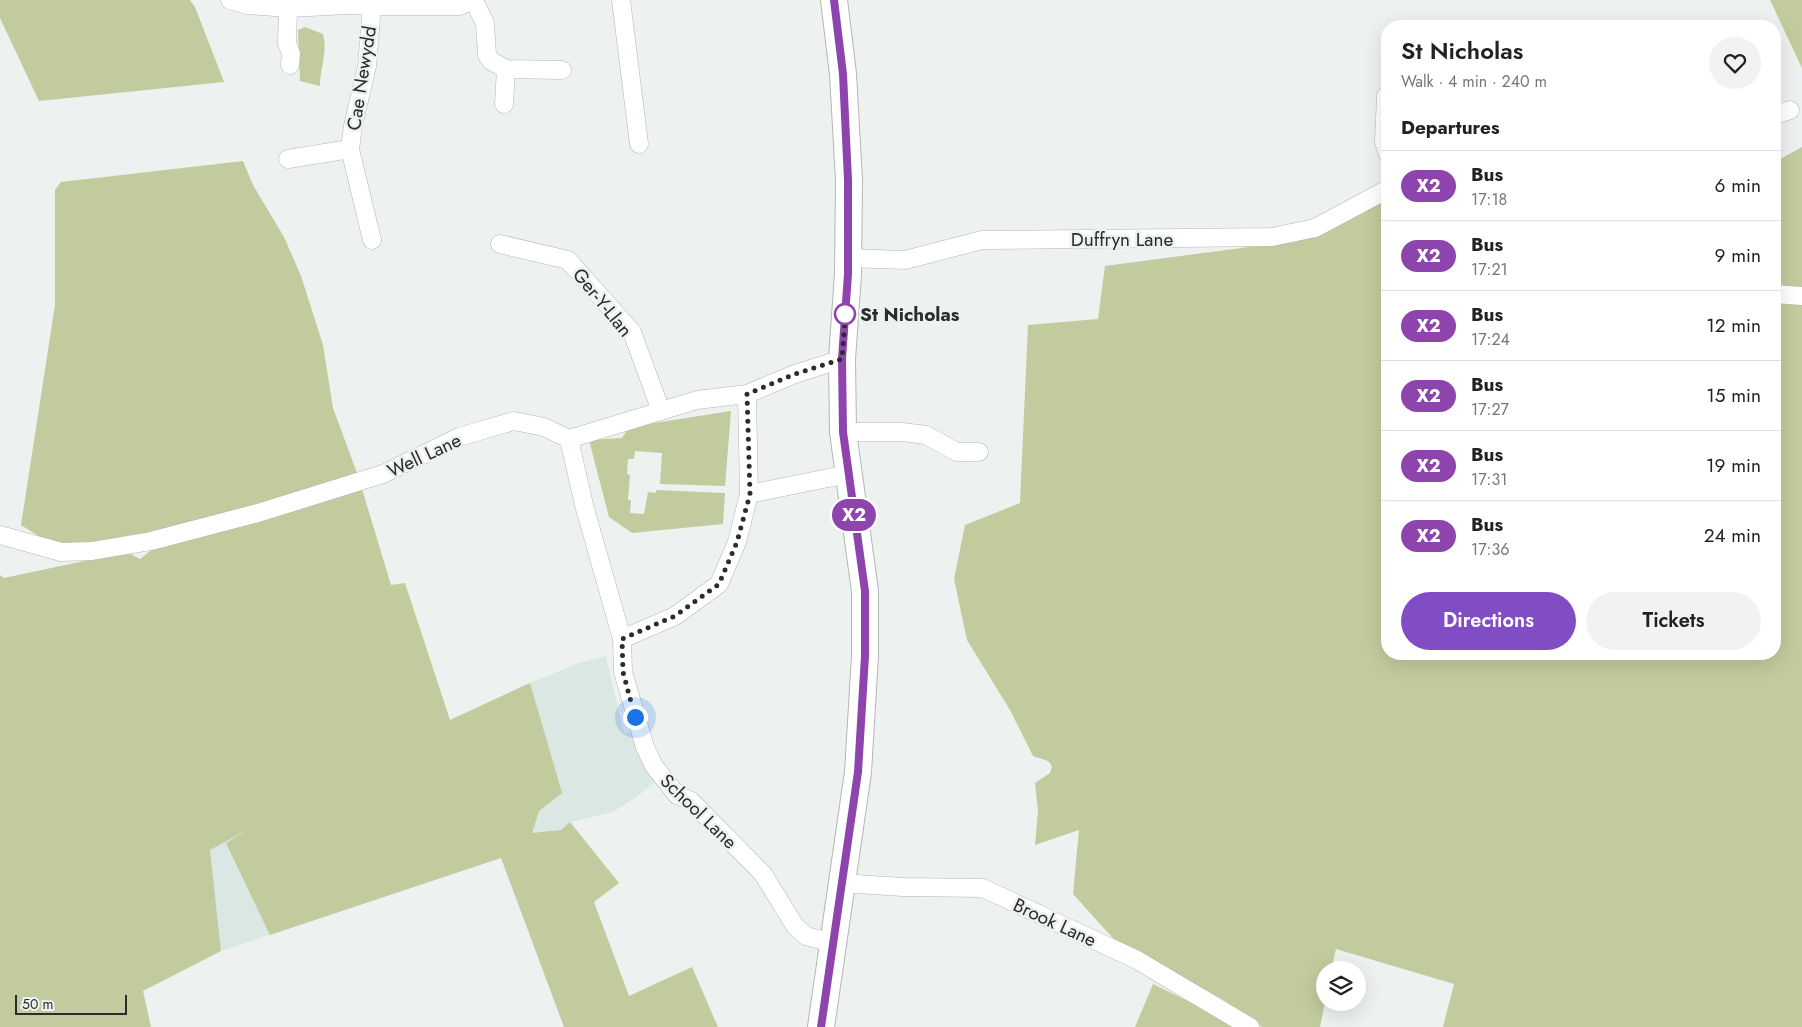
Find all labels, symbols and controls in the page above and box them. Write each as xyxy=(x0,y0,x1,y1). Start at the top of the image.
street label: Cae Newydd xyxy=(340,24,383,132)
text: St Nicholas xyxy=(1401,33,1523,68)
button: heart xyxy=(1709,37,1761,89)
text: Walk · 4 min · 240 m xyxy=(1401,70,1547,93)
text: Departures xyxy=(1401,114,1500,141)
text: Bus xyxy=(1471,161,1503,188)
text: 6 min xyxy=(1715,172,1761,199)
text: X2 xyxy=(1416,173,1441,199)
text: 17:18 xyxy=(1471,188,1507,211)
street label: Duffryn Lane xyxy=(1071,226,1173,253)
text: Bus xyxy=(1471,231,1503,258)
text: 9 min xyxy=(1715,242,1761,269)
text: X2 xyxy=(1416,243,1441,269)
text: 17:21 xyxy=(1471,258,1508,281)
street label: Ger-Y-Llan xyxy=(566,262,639,343)
place label: St Nicholas xyxy=(860,301,960,328)
text: Bus xyxy=(1471,301,1503,328)
marker: St Nicholas xyxy=(834,303,856,325)
text: 12 min xyxy=(1706,312,1761,339)
text: X2 xyxy=(1416,313,1441,339)
text: 17:24 xyxy=(1471,328,1510,351)
text: Bus xyxy=(1471,371,1503,398)
text: 15 min xyxy=(1706,382,1761,409)
text: X2 xyxy=(1416,383,1441,409)
text: 17:27 xyxy=(1471,398,1509,421)
street label: Well Lane xyxy=(383,426,466,484)
text: Bus xyxy=(1471,441,1503,468)
text: 19 min xyxy=(1706,452,1761,479)
text: X2 xyxy=(1416,453,1441,479)
text: 17:31 xyxy=(1471,468,1507,491)
line badge: X2 xyxy=(832,499,876,531)
text: X2 xyxy=(842,502,866,528)
text: Bus xyxy=(1471,511,1503,538)
text: 24 min xyxy=(1704,522,1761,549)
text: X2 xyxy=(1416,523,1441,549)
text: 17:36 xyxy=(1471,538,1509,561)
button: Directions xyxy=(1401,592,1576,650)
button: Tickets xyxy=(1586,592,1761,650)
your location xyxy=(623,705,648,730)
street label: School Lane xyxy=(654,768,743,855)
street label: Brook Lane xyxy=(1009,891,1101,954)
map controls xyxy=(1316,961,1366,1011)
button: layers xyxy=(1316,961,1366,1011)
scale bar xyxy=(15,992,128,1015)
text: 50 m xyxy=(22,994,53,1014)

